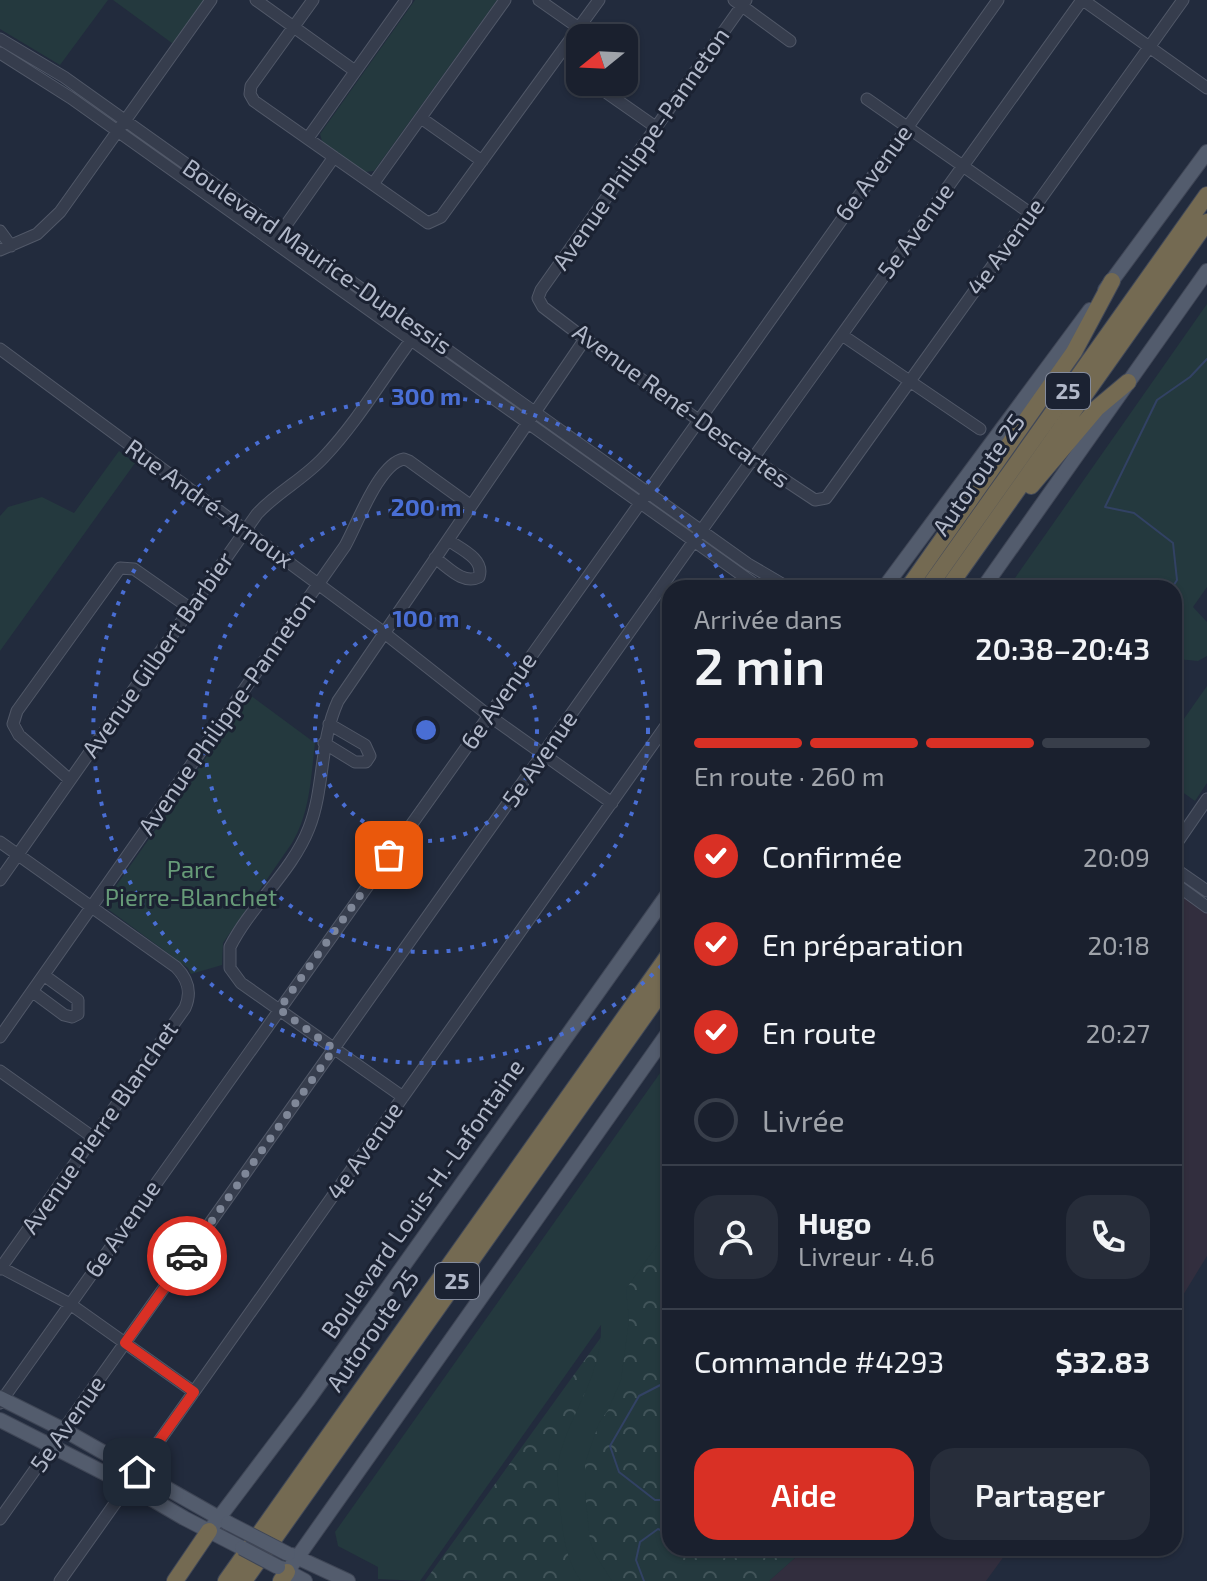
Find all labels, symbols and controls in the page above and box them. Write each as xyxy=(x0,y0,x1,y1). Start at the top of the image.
street label: Avenue Philippe-Panneton xyxy=(545,21,735,275)
north arrow xyxy=(566,24,638,96)
map controls xyxy=(566,24,638,96)
street label: 6e Avenue xyxy=(828,118,917,226)
street label: Boulevard Maurice-Duplessis xyxy=(178,152,458,360)
street label: 5e Avenue xyxy=(870,177,959,284)
street label: 4e Avenue xyxy=(960,192,1050,300)
street label: Avenue René-Descartes xyxy=(568,316,796,493)
road number: 25 xyxy=(1046,373,1090,409)
text: 300 m xyxy=(391,381,461,410)
street label: Autoroute 25 xyxy=(925,408,1030,541)
street label: Rue André-Arnoux xyxy=(120,432,300,574)
text: 200 m xyxy=(391,492,461,521)
street label: Avenue Gilbert Barbier xyxy=(75,545,239,763)
street label: Avenue Philippe-Panneton xyxy=(131,586,321,840)
text: 100 m xyxy=(393,603,459,632)
text: Arrivée dans xyxy=(694,603,842,634)
text: 20:38–20:43 xyxy=(975,630,1150,666)
text: 2 min xyxy=(694,633,825,695)
street label: 6e Avenue xyxy=(454,646,542,754)
street label: 5e Avenue xyxy=(495,704,582,812)
centre of rings xyxy=(412,716,440,744)
text: En route · 260 m xyxy=(694,760,884,791)
pin xyxy=(355,821,423,889)
icon: bag xyxy=(367,833,411,877)
icon: check xyxy=(694,834,738,878)
text: Confirmée xyxy=(762,838,902,874)
text: 20:09 xyxy=(1083,841,1150,872)
park label: Parc Pierre-Blanchet xyxy=(105,854,277,911)
icon: check xyxy=(694,922,738,966)
text: En préparation xyxy=(762,926,964,962)
text: 20:18 xyxy=(1087,929,1150,960)
icon: check xyxy=(694,1010,738,1054)
text: En route xyxy=(762,1014,876,1050)
street label: Avenue Pierre Blanchet xyxy=(14,1015,183,1239)
text: 20:27 xyxy=(1086,1017,1150,1048)
street label: Boulevard Louis-H.-Lafontaine xyxy=(314,1053,530,1343)
street label: 4e Avenue xyxy=(320,1096,408,1205)
text: Livrée xyxy=(762,1102,845,1138)
street label: 6e Avenue xyxy=(78,1174,166,1282)
button: person xyxy=(694,1195,778,1279)
button: phone xyxy=(1066,1195,1150,1279)
text: Hugo xyxy=(798,1204,872,1240)
courier xyxy=(147,1216,227,1296)
icon: car xyxy=(165,1234,209,1278)
text: Livreur · 4.6 xyxy=(798,1240,935,1271)
road number: 25 xyxy=(435,1263,479,1299)
street label: Autoroute 25 xyxy=(319,1264,424,1397)
text: Commande #4293 xyxy=(694,1343,944,1379)
text: $32.83 xyxy=(1055,1343,1150,1379)
street label: 5e Avenue xyxy=(23,1369,110,1477)
pin xyxy=(103,1438,171,1506)
button: Aide xyxy=(694,1448,914,1540)
button: Partager xyxy=(930,1448,1150,1540)
icon: home xyxy=(115,1450,159,1494)

